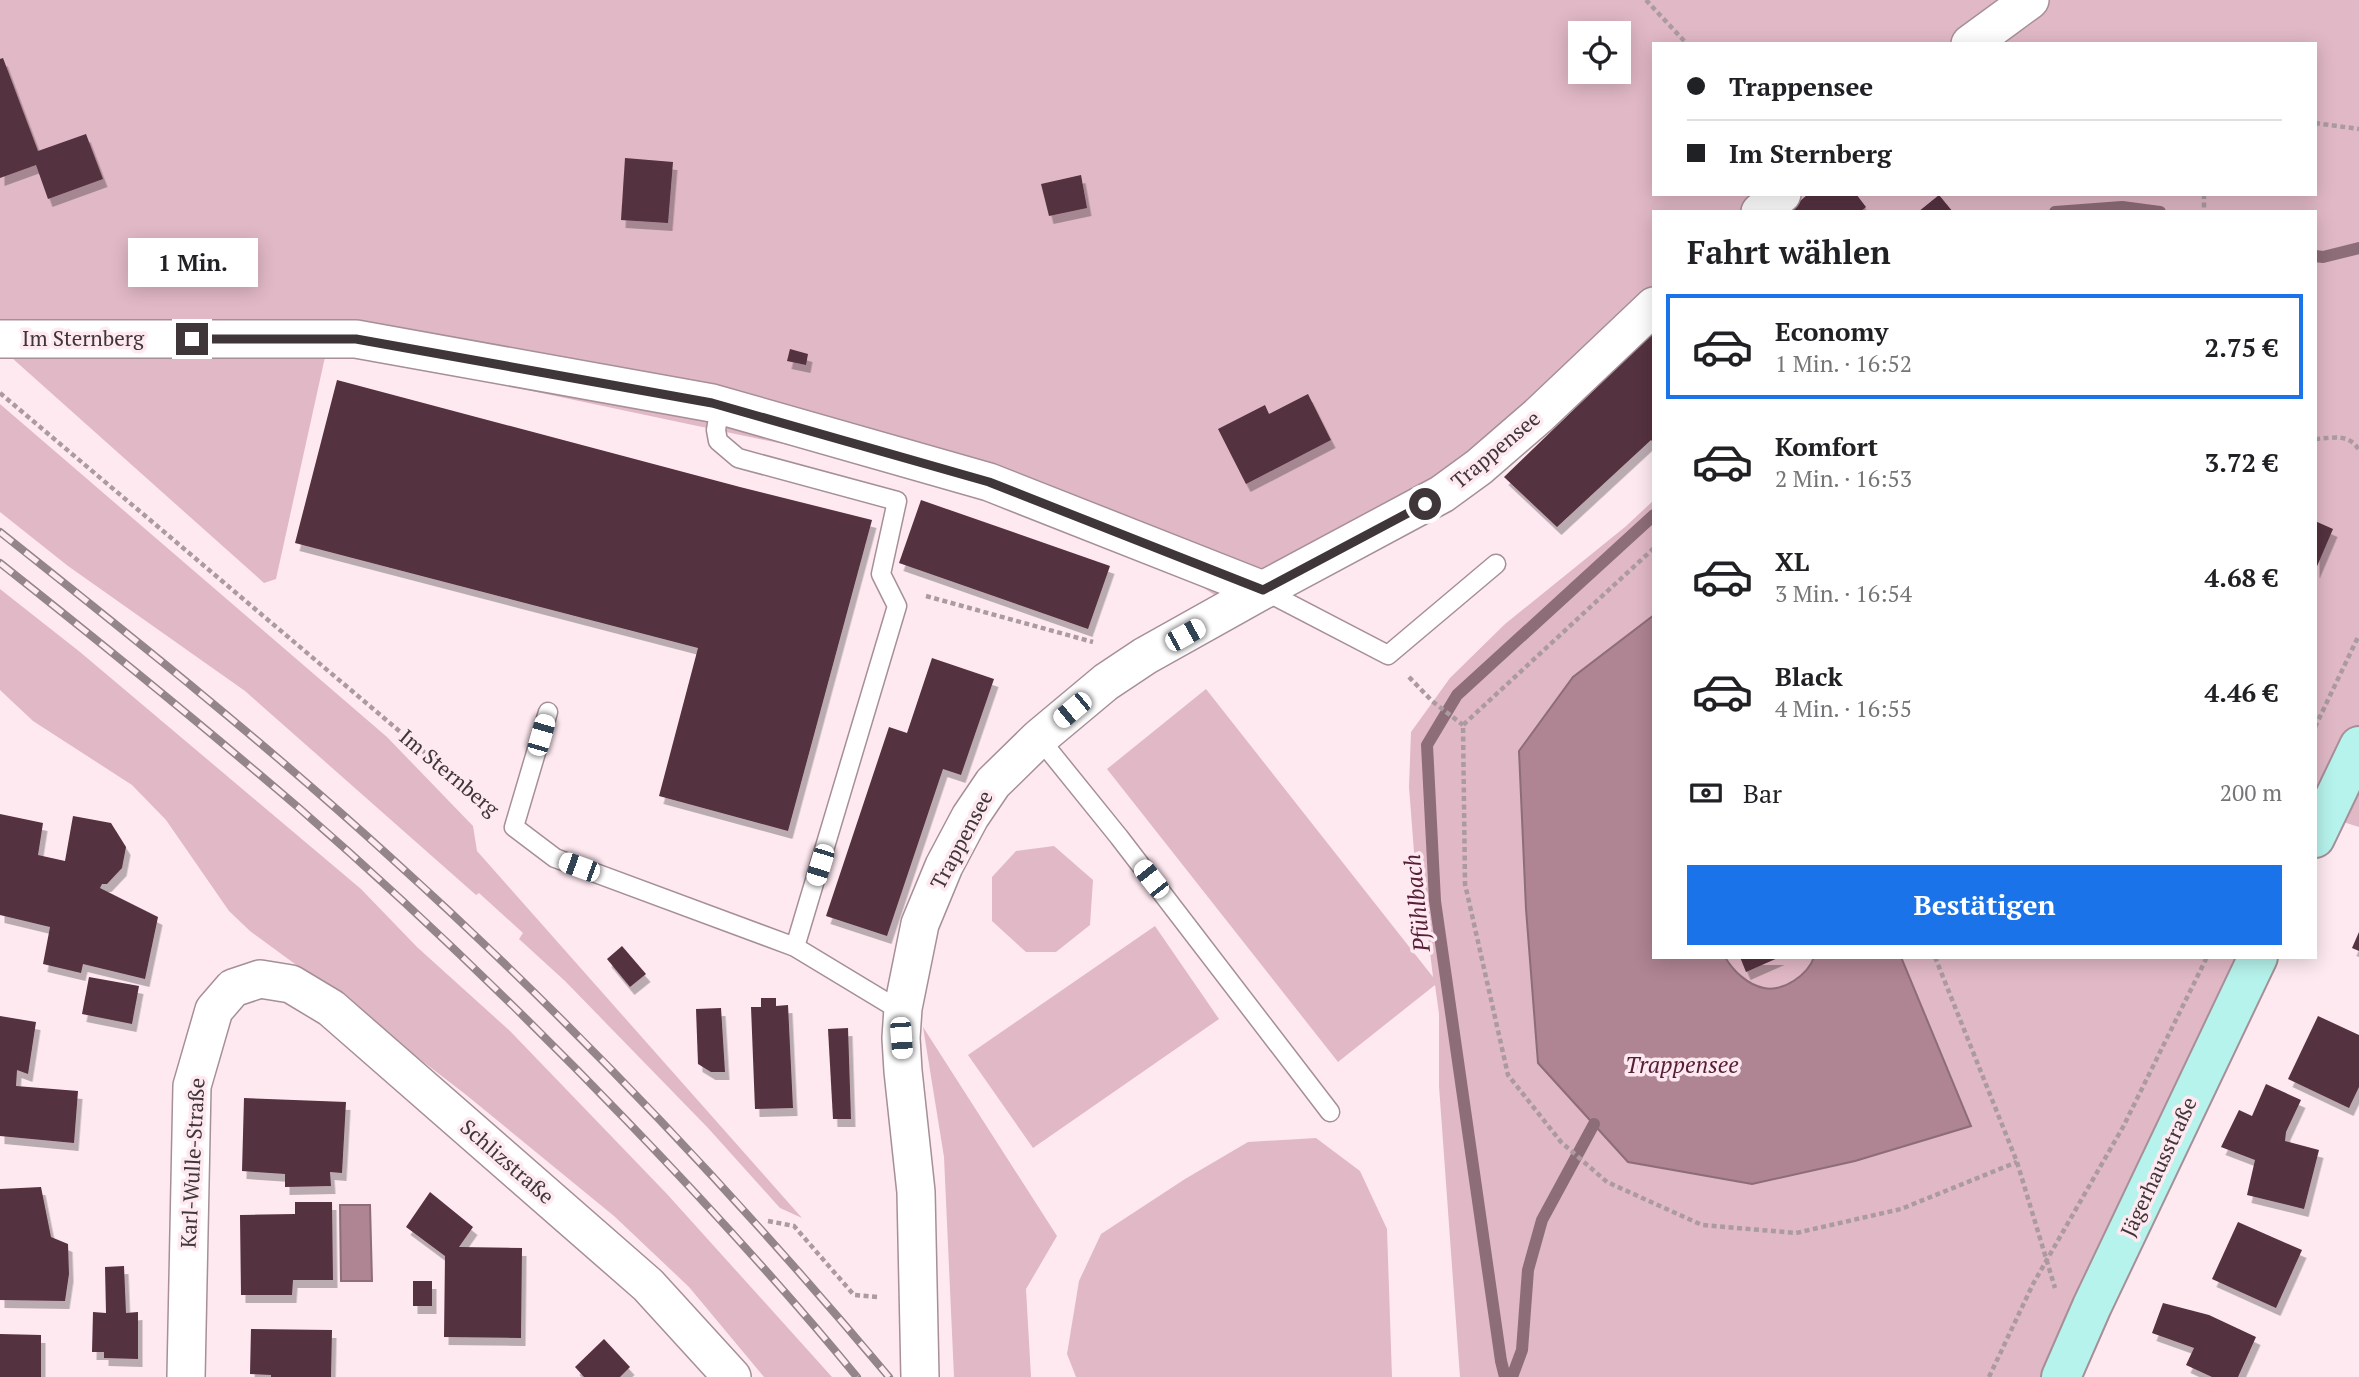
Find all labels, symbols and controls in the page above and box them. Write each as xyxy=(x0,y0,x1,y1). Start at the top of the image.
map controls xyxy=(1568,21,1631,84)
button: locate xyxy=(1568,21,1631,84)
text: Trappensee xyxy=(1729,69,1873,103)
text: Im Sternberg xyxy=(1729,136,1892,170)
text: Fahrt wählen xyxy=(1687,231,1891,273)
callout: 1 Min. xyxy=(127,238,257,286)
text: 1 Min. xyxy=(158,247,228,278)
text: Economy xyxy=(1775,314,1888,348)
icon: car xyxy=(1691,315,1754,378)
route end xyxy=(176,323,208,355)
street label: Im Sternberg xyxy=(22,324,145,352)
text: 2.75 € xyxy=(2205,330,2278,364)
text: 1 Min. · 16:52 xyxy=(1775,348,1912,379)
street label: Trappensee xyxy=(1445,404,1546,495)
text: Komfort xyxy=(1775,429,1878,463)
icon: car xyxy=(1691,430,1754,493)
text: 3.72 € xyxy=(2205,445,2278,479)
text: 2 Min. · 16:53 xyxy=(1775,463,1912,494)
route start xyxy=(1409,488,1441,520)
text: XL xyxy=(1775,544,1809,578)
icon: car xyxy=(1691,545,1754,608)
text: 4.68 € xyxy=(2205,560,2278,594)
text: 3 Min. · 16:54 xyxy=(1775,578,1912,609)
car xyxy=(1162,616,1209,654)
text: Black xyxy=(1775,659,1843,693)
icon: car xyxy=(1691,660,1754,723)
text: 4.46 € xyxy=(2205,675,2278,709)
car xyxy=(1050,688,1095,732)
text: 4 Min. · 16:55 xyxy=(1775,693,1912,724)
car xyxy=(526,712,557,758)
street label: Im Sternberg xyxy=(394,722,506,823)
icon: cash xyxy=(1687,774,1725,812)
text: Bar xyxy=(1743,776,1782,810)
text: 200 m xyxy=(2220,777,2282,808)
street label: Trappensee xyxy=(923,785,999,894)
car xyxy=(804,842,837,888)
car xyxy=(556,850,603,884)
water label: Pfühlbach xyxy=(1396,853,1437,955)
car xyxy=(1130,856,1173,902)
button: Bestätigen xyxy=(1687,865,2282,945)
car xyxy=(890,1016,913,1060)
water label: Trappensee xyxy=(1625,1049,1739,1080)
street label: Karl-Wulle-Straße xyxy=(174,1077,210,1249)
street label: Jägerhausstraße xyxy=(2113,1092,2203,1241)
street label: Schlizstraße xyxy=(455,1113,561,1210)

